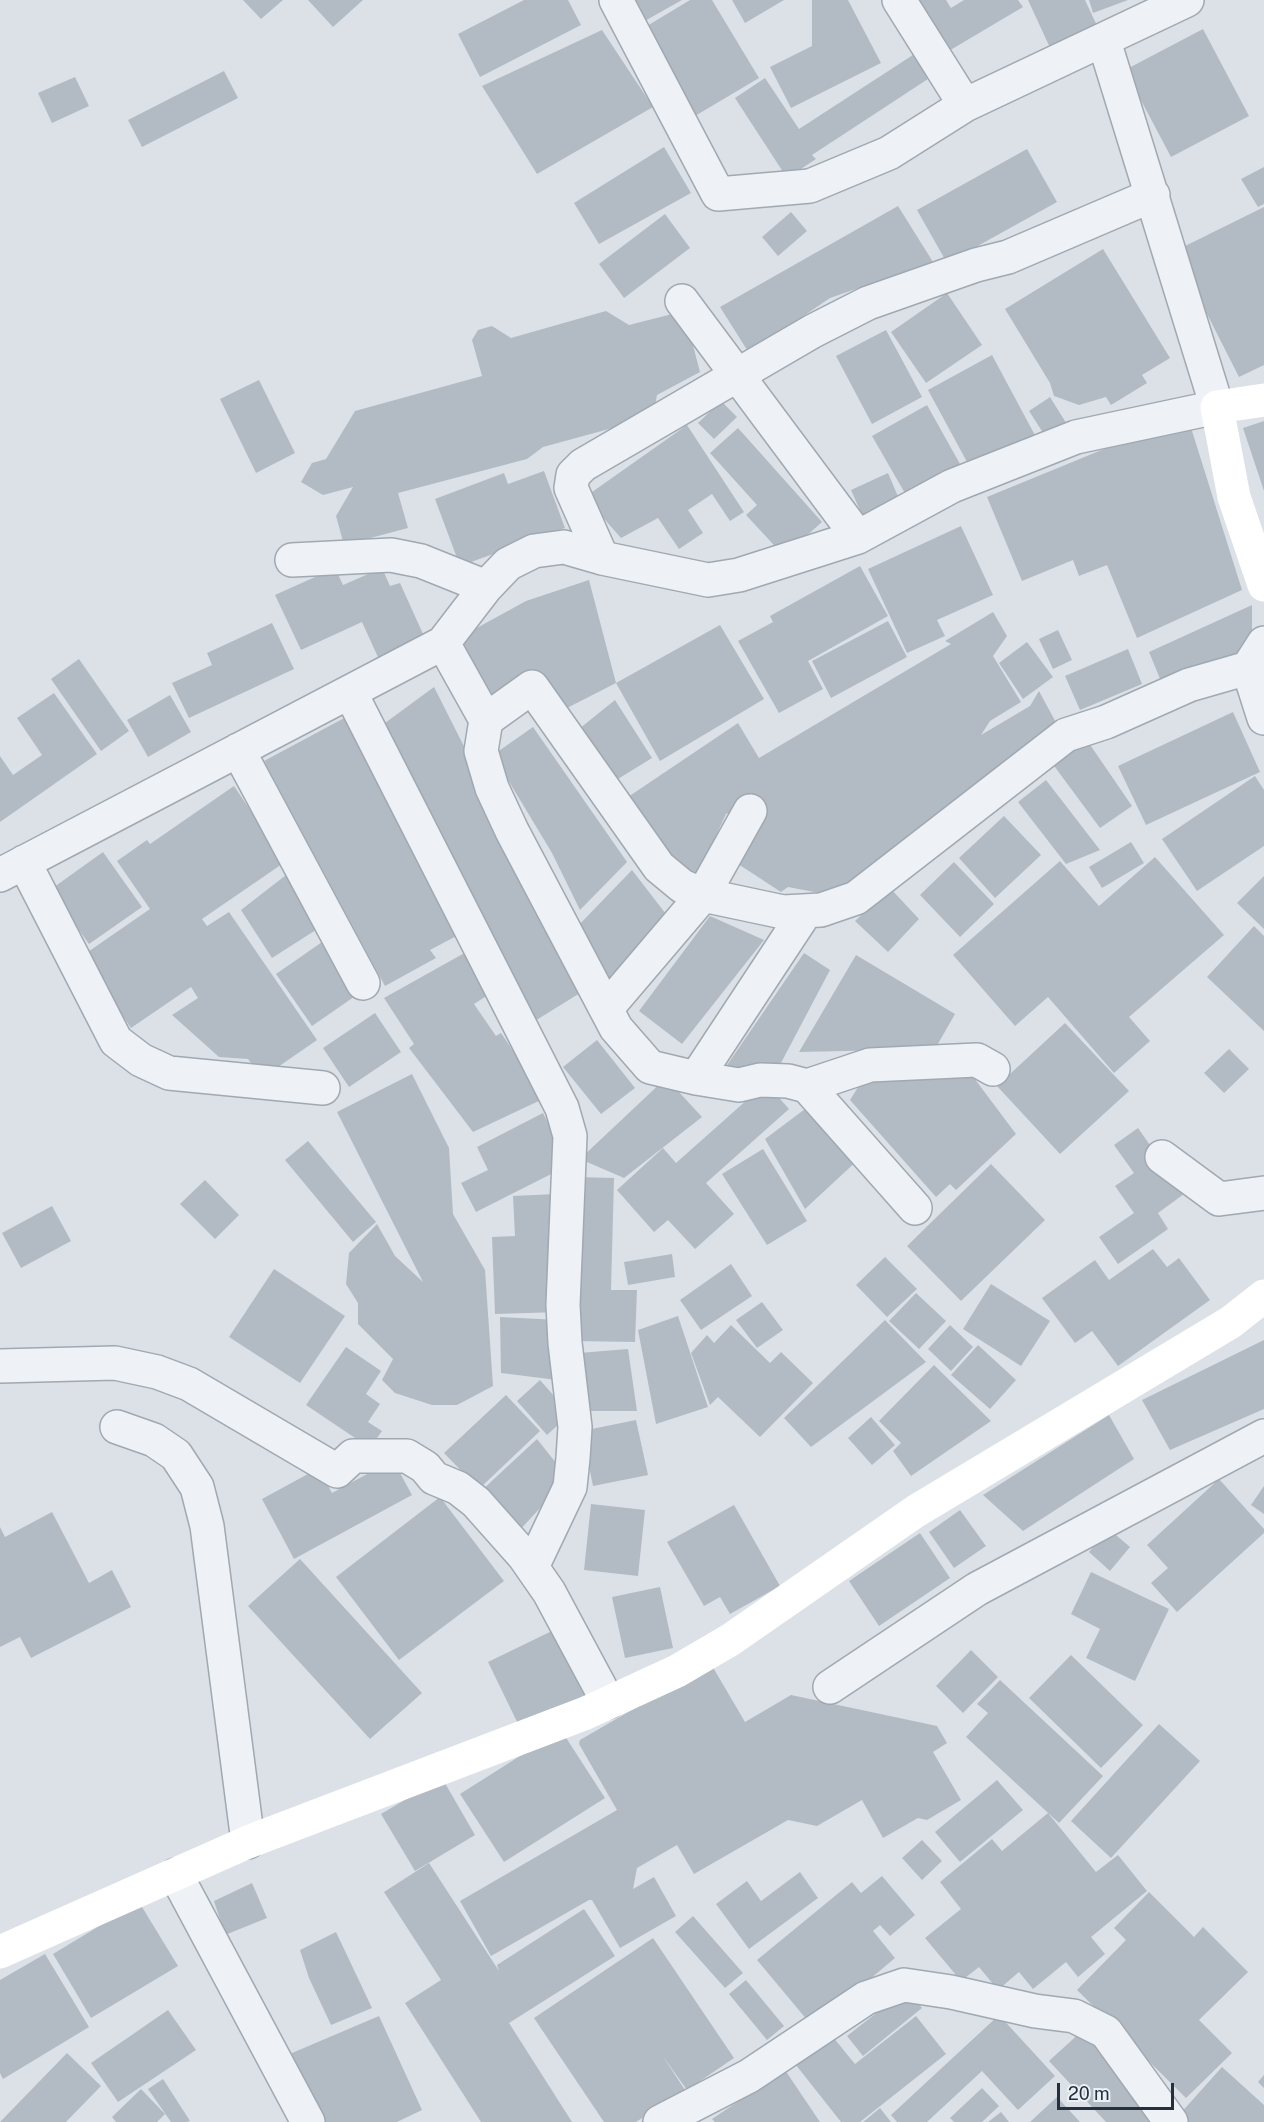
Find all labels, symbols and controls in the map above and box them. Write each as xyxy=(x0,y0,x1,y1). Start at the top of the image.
scale bar xyxy=(1060,2071,1177,2109)
text: 20 m xyxy=(1068,2083,1110,2104)

